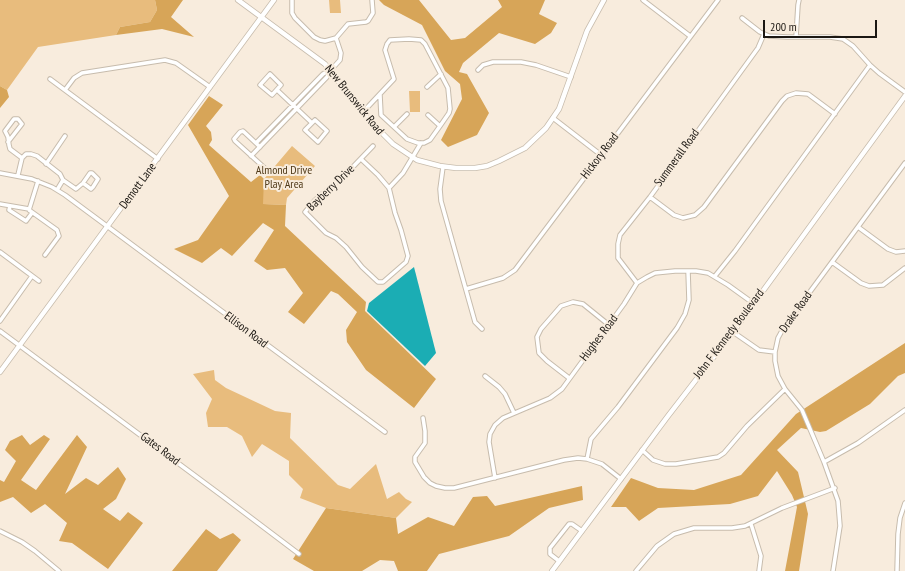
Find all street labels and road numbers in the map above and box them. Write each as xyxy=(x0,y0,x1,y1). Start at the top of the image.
street label: New Brunswick Road xyxy=(321,62,387,138)
street label: Summerall Road xyxy=(651,126,703,190)
street label: Hickory Road xyxy=(578,130,622,182)
street label: Demott Lane xyxy=(117,160,159,212)
street label: Bayberry Drive xyxy=(304,162,358,214)
street label: John F Kennedy Boulevard xyxy=(691,286,767,382)
street label: Drake Road xyxy=(777,289,815,335)
street label: Ellison Road xyxy=(221,309,271,351)
street label: Hughes Road xyxy=(577,312,621,364)
street label: Gates Road xyxy=(137,429,183,469)

